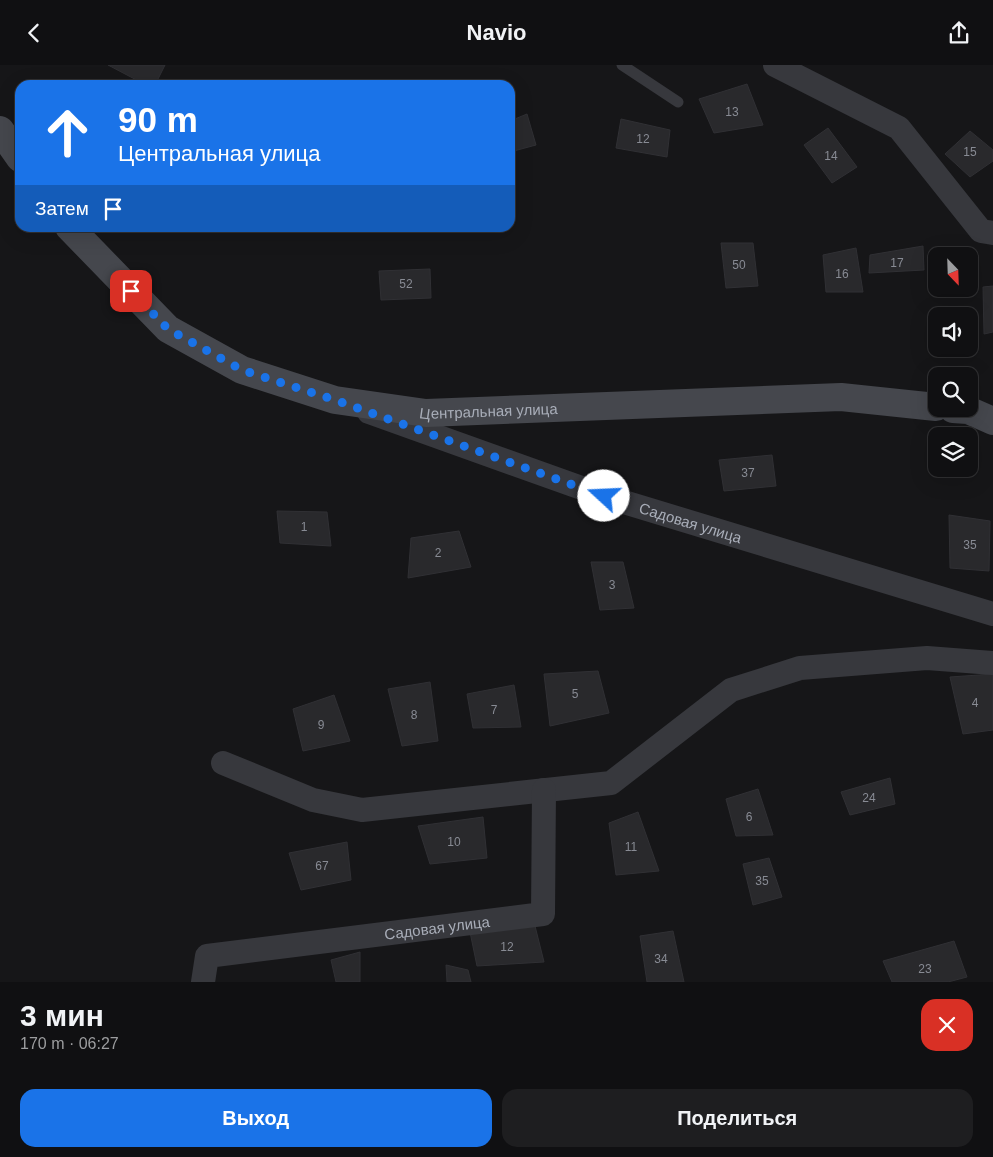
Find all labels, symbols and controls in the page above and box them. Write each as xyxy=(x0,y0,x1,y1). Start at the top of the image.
icon: back xyxy=(20,19,48,47)
icon: share xyxy=(945,19,973,47)
text: Navio xyxy=(467,20,526,45)
icon: ahead xyxy=(35,100,100,165)
text: 90 m xyxy=(118,100,198,139)
house number: 13 xyxy=(725,105,739,119)
house number: 12 xyxy=(636,132,650,146)
text: Центральная улица xyxy=(118,141,320,166)
house number: 15 xyxy=(963,145,977,159)
house number: 14 xyxy=(824,149,838,163)
icon: arrive xyxy=(99,195,127,223)
text: Затем xyxy=(35,198,89,219)
north arrow xyxy=(928,247,978,297)
map controls xyxy=(928,247,978,477)
house number: 17 xyxy=(890,256,904,270)
house number: 50 xyxy=(732,258,746,272)
house number: 16 xyxy=(835,267,849,281)
pin xyxy=(110,270,152,312)
icon: arrive xyxy=(117,277,145,305)
house number: 52 xyxy=(399,277,413,291)
button: sound xyxy=(928,307,978,357)
button: search xyxy=(928,367,978,417)
street label: Центральная улица xyxy=(418,399,559,422)
button: layers xyxy=(928,427,978,477)
house number: 37 xyxy=(741,466,755,480)
position arrow xyxy=(577,469,629,521)
street label: Садовая улица xyxy=(637,499,744,546)
house number: 1 xyxy=(301,520,308,534)
house number: 35 xyxy=(963,538,977,552)
house number: 2 xyxy=(435,546,442,560)
house number: 3 xyxy=(609,578,616,592)
house number: 5 xyxy=(572,687,579,701)
house number: 4 xyxy=(972,696,979,710)
house number: 7 xyxy=(491,703,498,717)
house number: 8 xyxy=(411,708,418,722)
house number: 9 xyxy=(318,718,325,732)
house number: 24 xyxy=(862,791,876,805)
house number: 6 xyxy=(746,810,753,824)
house number: 10 xyxy=(447,835,461,849)
house number: 11 xyxy=(625,840,638,854)
house number: 67 xyxy=(315,859,329,873)
house number: 35 xyxy=(755,874,769,888)
street label: Садовая улица xyxy=(383,912,491,942)
house number: 12 xyxy=(500,940,514,954)
house number: 34 xyxy=(654,952,668,966)
house number: 23 xyxy=(918,962,932,976)
text: 3 мин xyxy=(20,999,104,1032)
button: close xyxy=(921,999,973,1051)
text: 170 m · 06:27 xyxy=(20,1035,119,1052)
button: Выход xyxy=(20,1089,492,1147)
button: Поделиться xyxy=(502,1089,973,1147)

